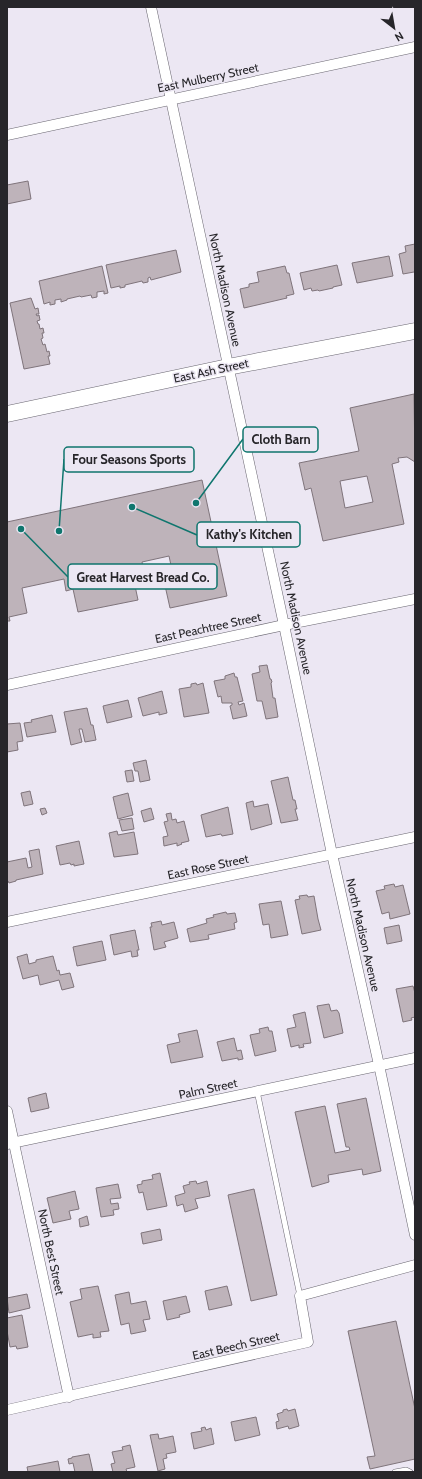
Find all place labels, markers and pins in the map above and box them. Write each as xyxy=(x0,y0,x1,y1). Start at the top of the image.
callout: Cloth Barn xyxy=(243,427,318,452)
callout: Four Seasons Sports xyxy=(64,447,194,472)
callout: Kathy's Kitchen xyxy=(197,522,300,547)
callout: Great Harvest Bread Co. xyxy=(68,564,217,589)

